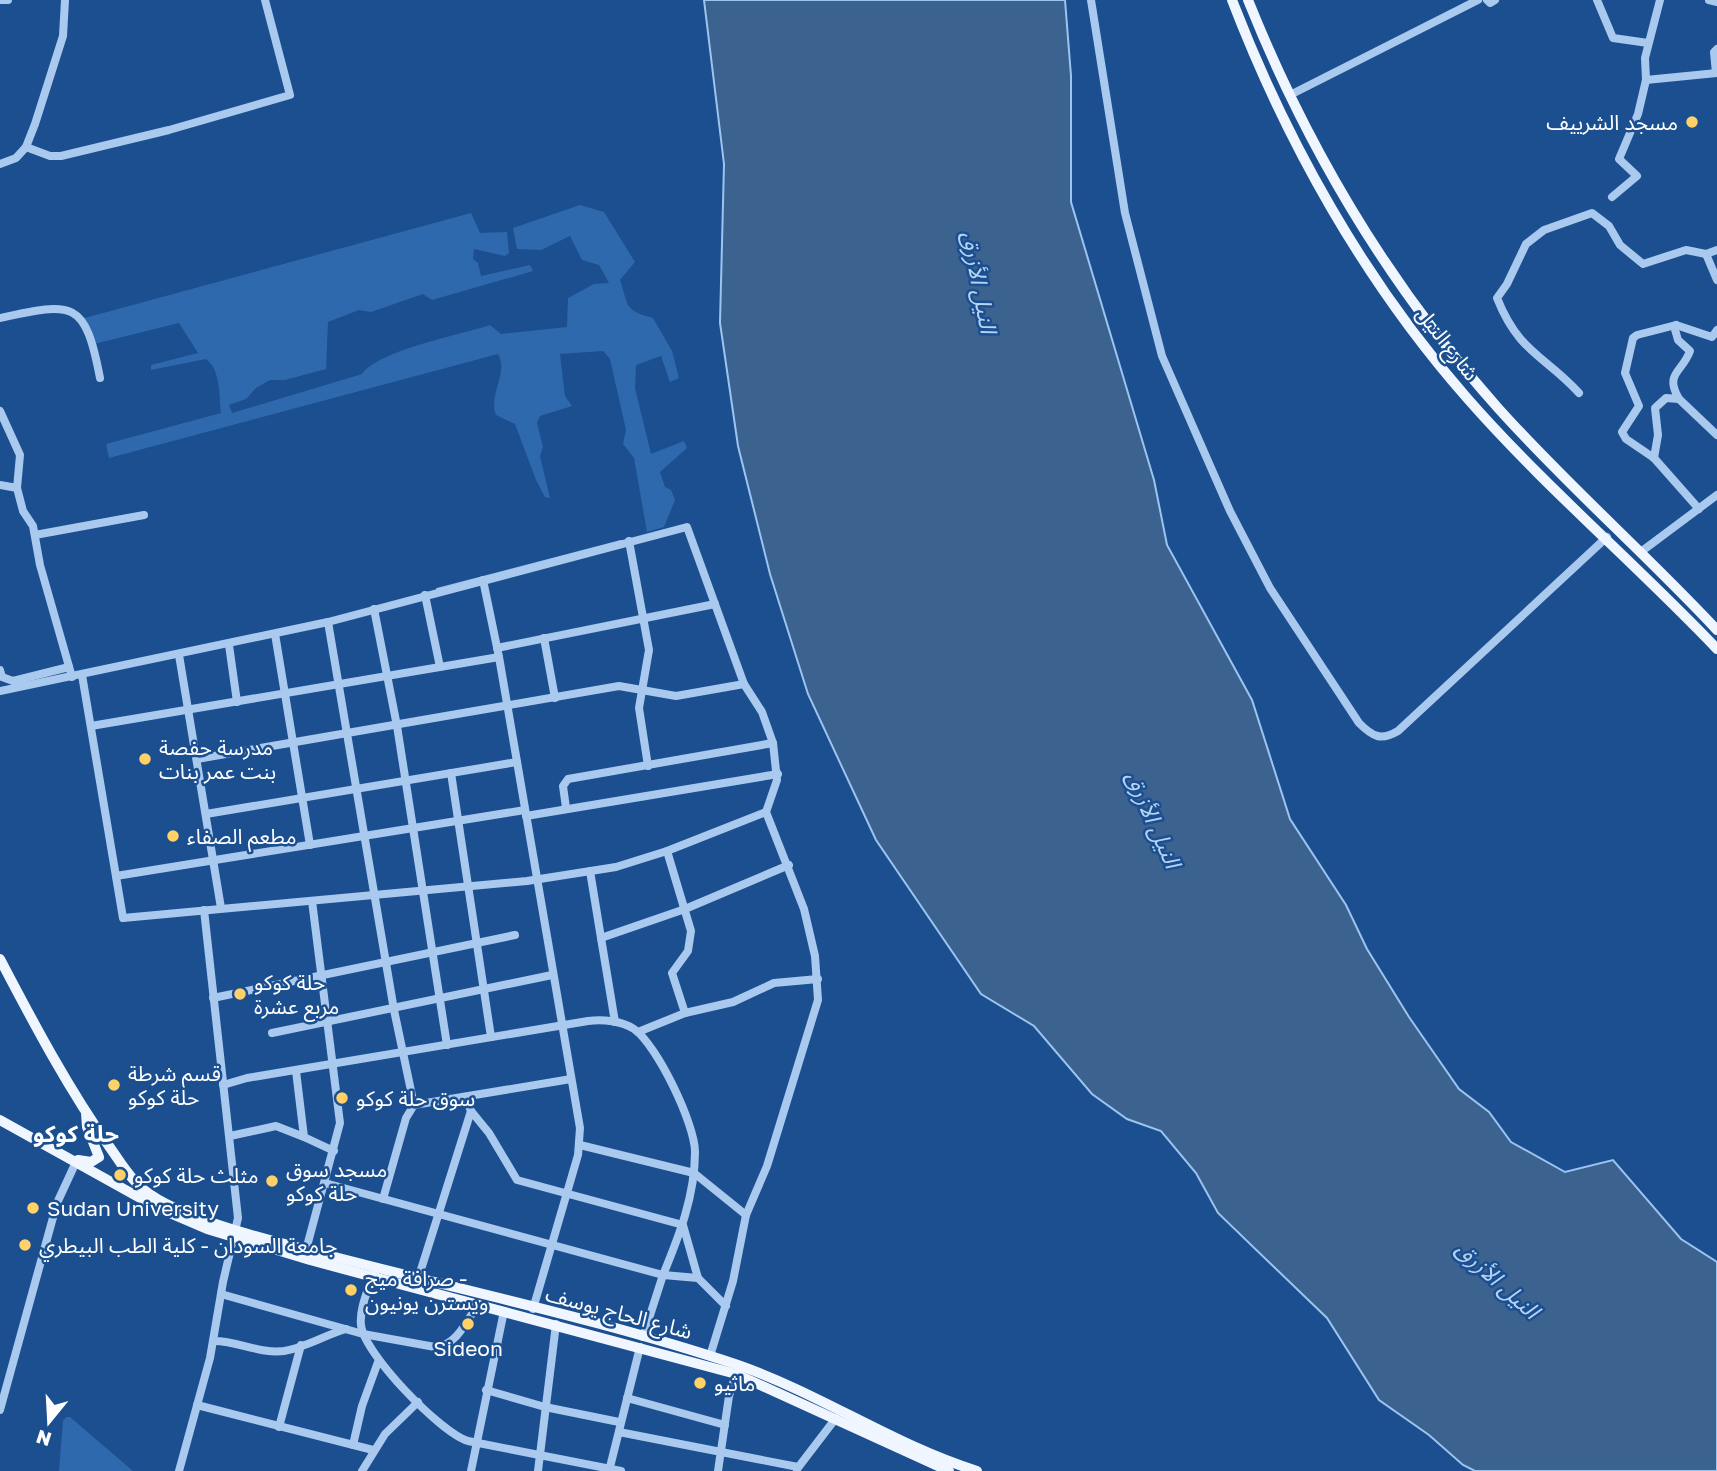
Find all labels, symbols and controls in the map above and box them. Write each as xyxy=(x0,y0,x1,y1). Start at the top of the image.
place label: مسجد الشرييف xyxy=(1546,109,1678,135)
marker: مسجد الشرييف xyxy=(1684,114,1700,130)
water label: النيل الأزرق xyxy=(955,229,1004,338)
street label: شارع النيل xyxy=(1409,301,1485,387)
place label: مدرسة حفصة بنت عمر بنات xyxy=(159,734,276,784)
marker: مدرسة حفصة بنت عمر بنات xyxy=(137,751,153,767)
water label: النيل الأزرق xyxy=(1119,766,1189,875)
place label: مطعم الصفاء xyxy=(187,823,296,852)
marker: مطعم الصفاء xyxy=(165,828,181,844)
place label: حلة كوكو مربع عشرة xyxy=(254,969,339,1022)
marker: حلة كوكو مربع عشرة xyxy=(232,986,248,1002)
place label: قسم شرطة حلة كوكو xyxy=(128,1060,221,1110)
marker: قسم شرطة حلة كوكو xyxy=(106,1077,122,1093)
place label: سوق حلة كوكو xyxy=(356,1085,475,1111)
marker: سوق حلة كوكو xyxy=(334,1090,350,1106)
district label: حلة كوكو xyxy=(33,1119,119,1147)
place label: مسجد سوق حلة كوكو xyxy=(286,1156,387,1206)
place label: مثلث حلة كوكو xyxy=(134,1162,259,1188)
marker: مثلث حلة كوكو xyxy=(112,1167,128,1183)
marker: مسجد سوق حلة كوكو xyxy=(264,1173,280,1189)
place label: Sudan University xyxy=(47,1195,219,1221)
marker: Sudan University xyxy=(25,1200,41,1216)
place label: جامعة السودان - كلية الطب البيطري xyxy=(39,1232,338,1262)
water label: النيل الأزرق xyxy=(1450,1234,1548,1326)
marker: جامعة السودان - كلية الطب البيطري xyxy=(17,1237,33,1253)
place label: صرافة ميج - ويسترن يونيون xyxy=(365,1265,488,1315)
street label: شارع الحاج يوسف xyxy=(542,1280,695,1347)
marker: صرافة ميج - ويسترن يونيون xyxy=(343,1282,359,1298)
marker: Sideon xyxy=(460,1316,476,1332)
place label: Sideon xyxy=(433,1335,503,1361)
place label: ماثيو xyxy=(714,1370,755,1396)
marker: ماثيو xyxy=(692,1375,708,1391)
north arrow xyxy=(14,1387,84,1457)
text: N xyxy=(33,1425,54,1452)

